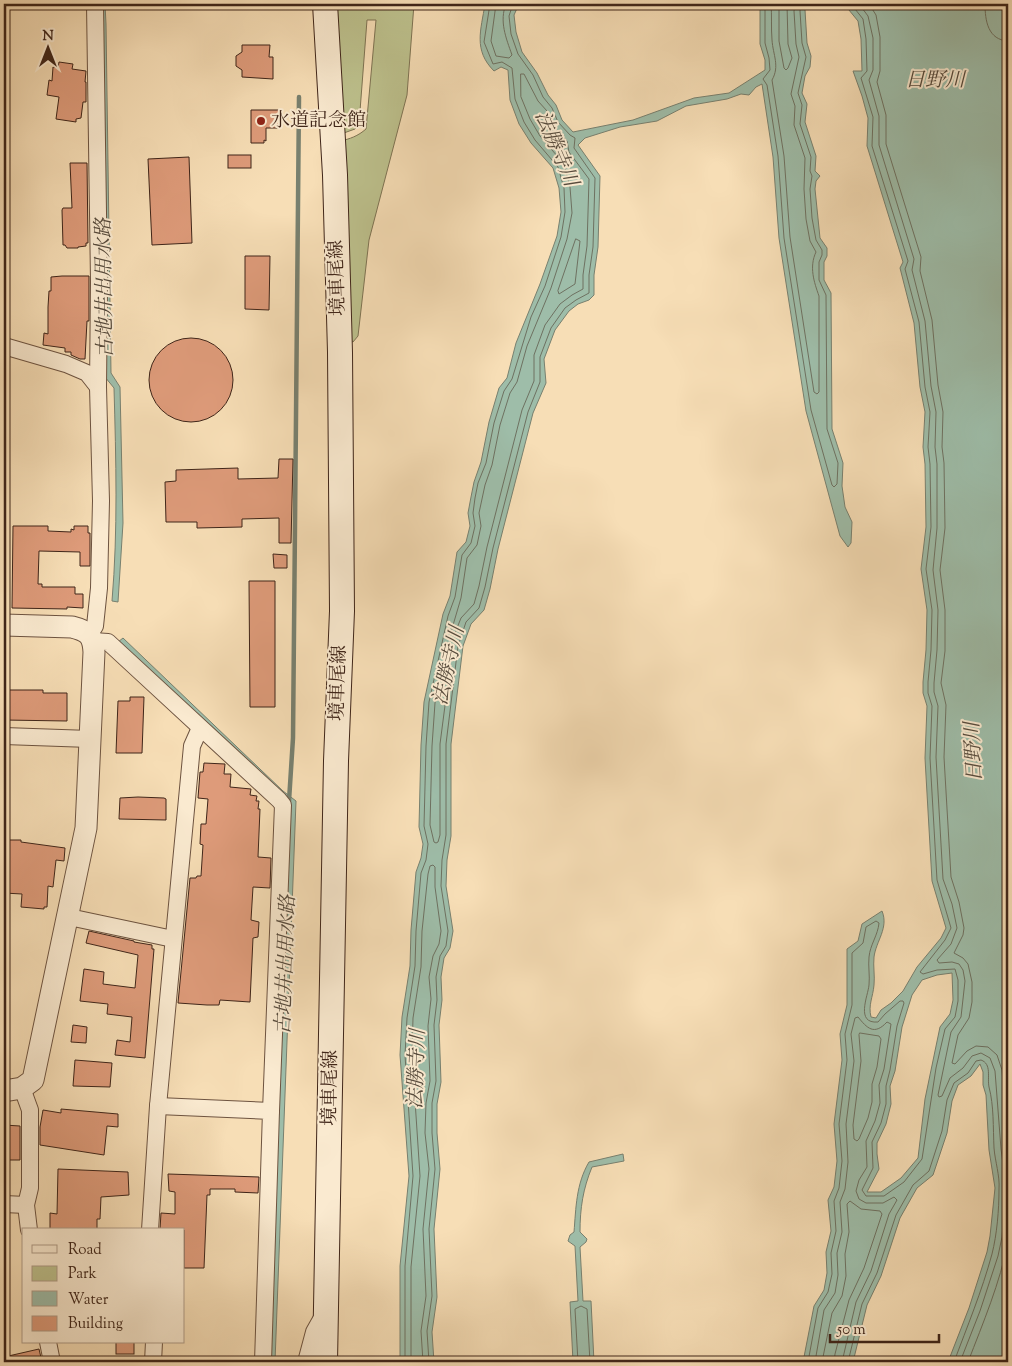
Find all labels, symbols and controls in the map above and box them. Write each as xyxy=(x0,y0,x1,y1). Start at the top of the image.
north arrow xyxy=(22,22,72,72)
text: N xyxy=(42,27,54,47)
water label: 日野川 xyxy=(905,67,967,96)
water label: 法勝寺川 xyxy=(526,107,585,193)
place label: 水道記念館 xyxy=(271,108,366,135)
marker: 水道記念館 xyxy=(255,115,267,127)
water label: 古地井出用水路 xyxy=(90,216,122,358)
street label: 境車尾線 xyxy=(323,240,353,316)
water label: 法勝寺川 xyxy=(427,622,474,708)
street label: 境車尾線 xyxy=(324,645,354,721)
water label: 日野川 xyxy=(959,719,991,783)
water label: 古地井出用水路 xyxy=(270,893,304,1035)
water label: 法勝寺川 xyxy=(402,1027,434,1109)
street label: 境車尾線 xyxy=(317,1050,345,1126)
legend xyxy=(22,1228,185,1344)
text: Road xyxy=(68,1240,102,1261)
text: Park xyxy=(68,1264,97,1285)
text: Water xyxy=(68,1290,109,1311)
scale bar xyxy=(830,1311,938,1343)
text: Building xyxy=(68,1314,123,1335)
text: 50 m xyxy=(836,1320,866,1341)

